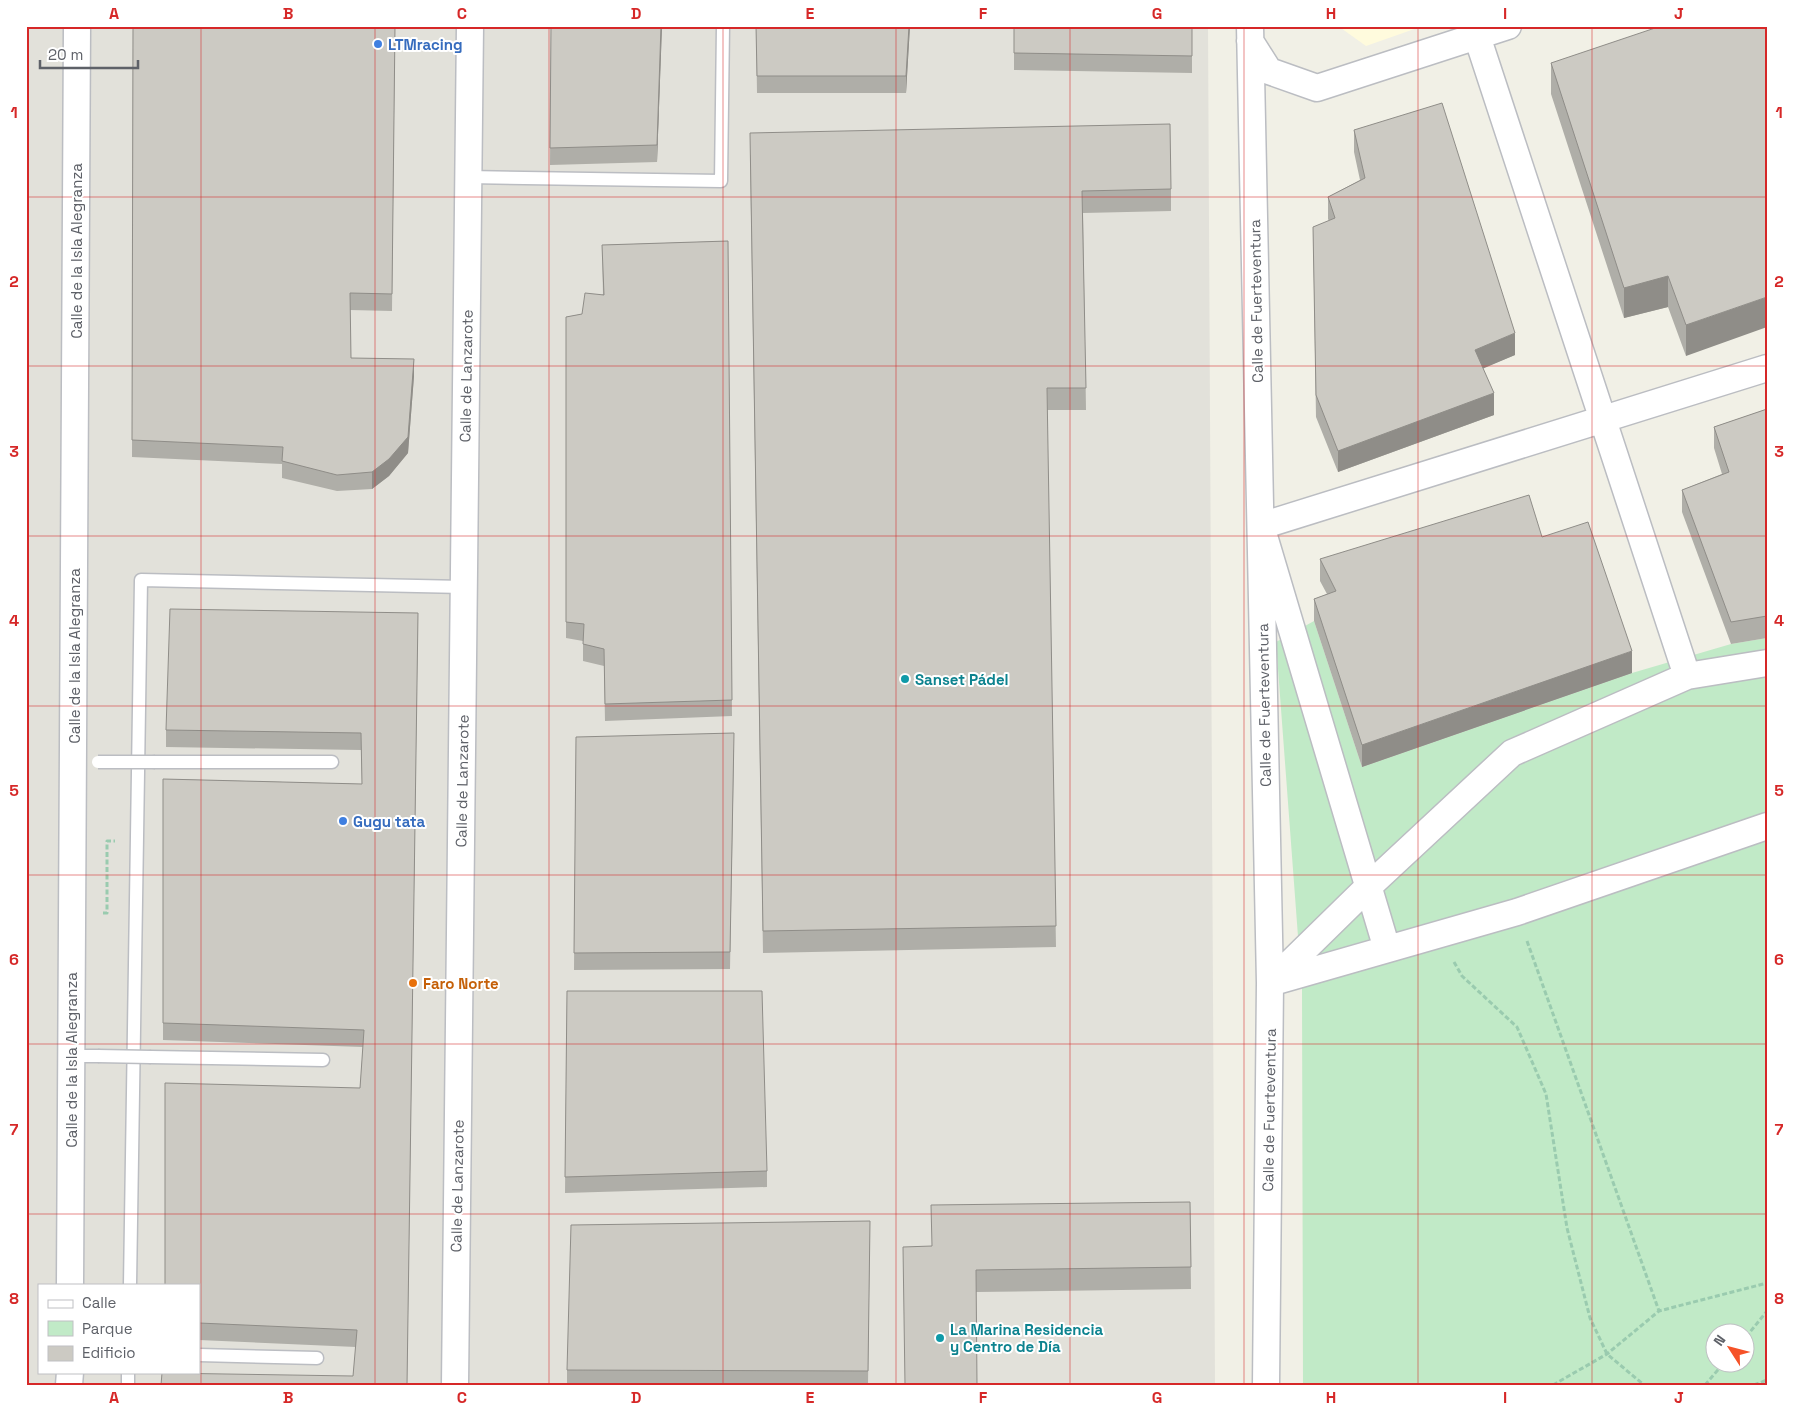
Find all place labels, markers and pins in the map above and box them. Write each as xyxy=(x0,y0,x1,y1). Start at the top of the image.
place label: LTMracing xyxy=(388,35,463,54)
marker: LTMracing xyxy=(372,38,384,50)
place label: Sanset Pádel xyxy=(915,670,1009,689)
marker: Sanset Pádel xyxy=(899,673,911,685)
place label: Gugu tata xyxy=(353,812,426,831)
marker: Gugu tata xyxy=(337,815,349,827)
place label: Faro Norte xyxy=(423,974,499,993)
marker: Faro Norte xyxy=(407,977,419,989)
place label: La Marina Residencia y Centro de Día xyxy=(950,1320,1103,1356)
marker: La Marina Residencia y Centro de Día xyxy=(934,1332,946,1344)

